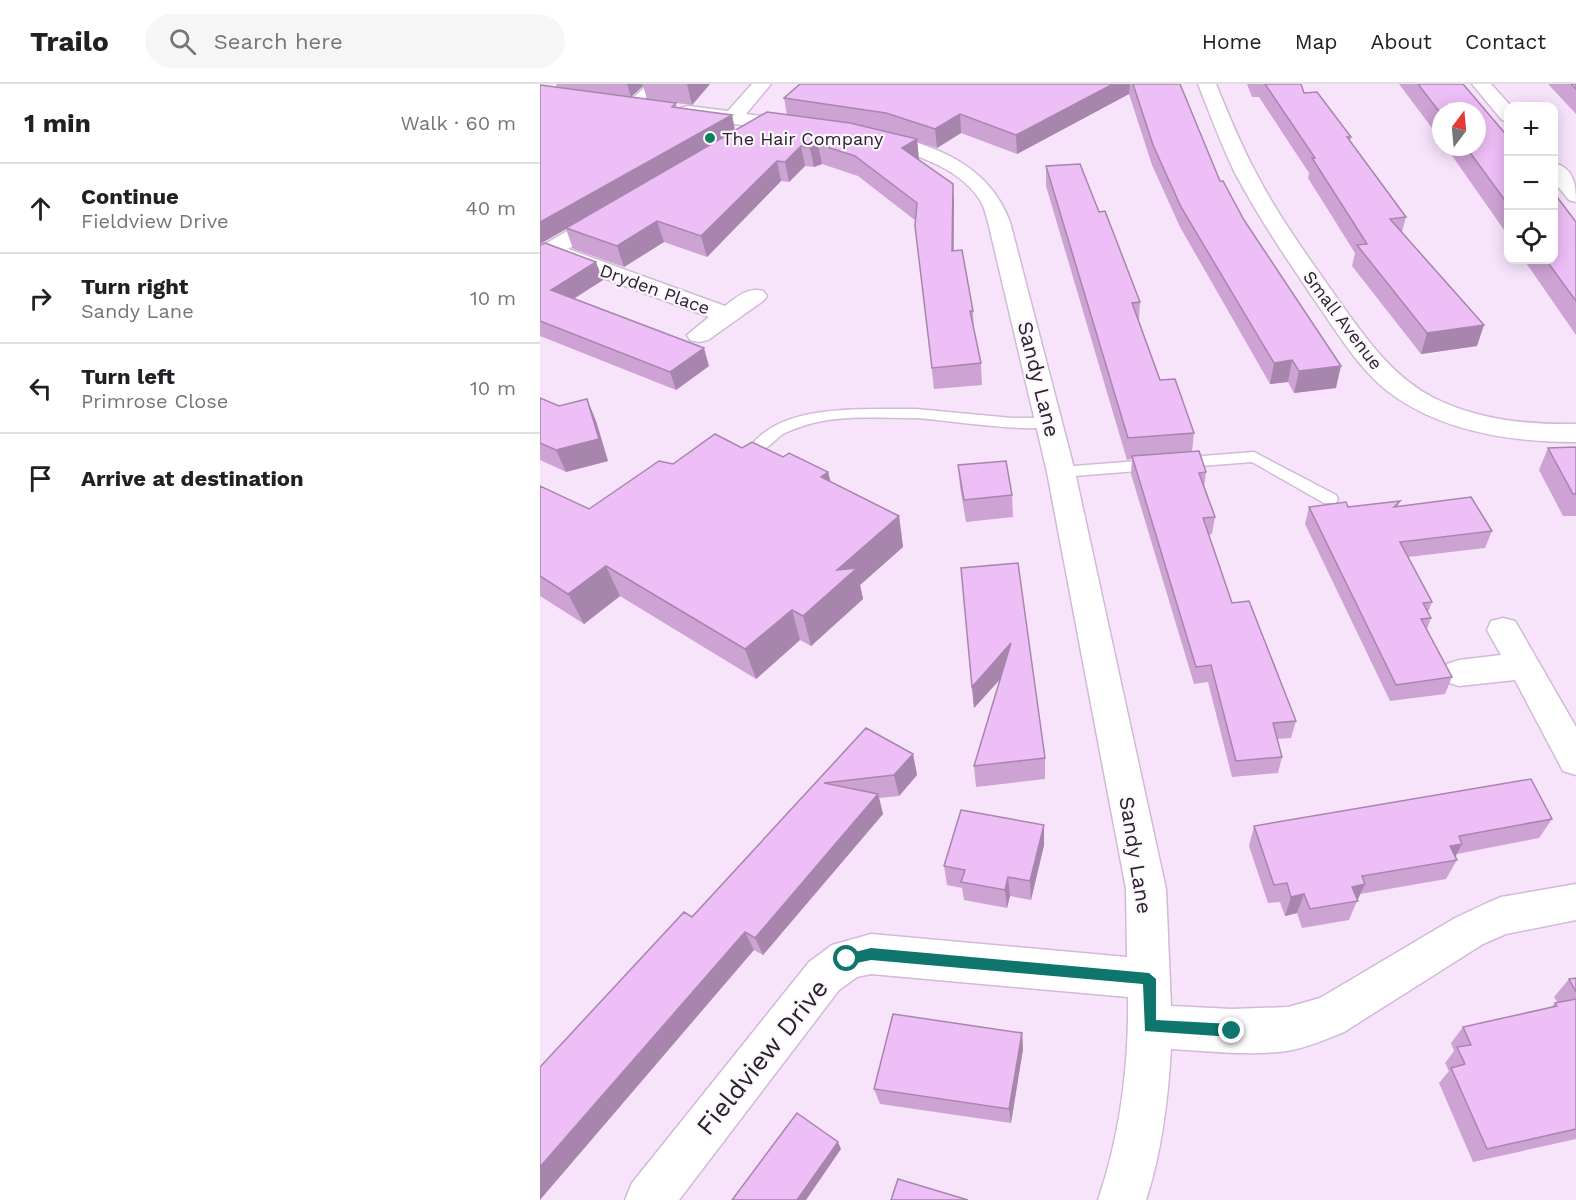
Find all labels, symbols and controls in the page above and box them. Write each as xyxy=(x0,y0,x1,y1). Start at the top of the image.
search box xyxy=(145,14,565,68)
text: Trailo xyxy=(30,25,109,58)
icon: search xyxy=(166,25,199,58)
text: Search here xyxy=(214,29,343,54)
text: Home xyxy=(1202,29,1262,54)
text: Map xyxy=(1295,29,1338,54)
text: About xyxy=(1371,29,1432,54)
text: Contact xyxy=(1465,29,1546,54)
north arrow xyxy=(1432,102,1486,156)
map controls xyxy=(1504,102,1558,264)
button: + xyxy=(1504,102,1558,156)
text: 1 min xyxy=(24,108,91,138)
text: Walk · 60 m xyxy=(401,111,516,135)
place label: The Hair Company xyxy=(722,128,884,149)
marker: The Hair Company xyxy=(703,131,717,145)
button: − xyxy=(1504,156,1558,210)
text: Continue xyxy=(81,184,179,209)
icon: ahead xyxy=(24,192,57,225)
text: 40 m xyxy=(465,196,516,220)
text: Fieldview Drive xyxy=(81,209,229,233)
button: locate xyxy=(1504,210,1558,264)
street label: Dryden Place xyxy=(597,259,713,319)
street label: Small Avenue xyxy=(1299,266,1387,374)
text: Turn right xyxy=(81,274,188,299)
icon: right xyxy=(24,282,57,315)
text: 10 m xyxy=(470,286,516,310)
text: Sandy Lane xyxy=(81,299,194,323)
street label: Sandy Lane xyxy=(1013,319,1065,439)
text: Turn left xyxy=(81,364,175,389)
icon: left xyxy=(24,372,57,405)
text: 10 m xyxy=(470,376,516,400)
text: Primrose Close xyxy=(81,389,228,413)
icon: arrive xyxy=(24,462,57,495)
text: Arrive at destination xyxy=(81,466,304,491)
street label: Sandy Lane xyxy=(1114,795,1158,915)
route start xyxy=(833,945,859,971)
street label: Fieldview Drive xyxy=(690,973,834,1141)
route end xyxy=(1218,1017,1244,1043)

